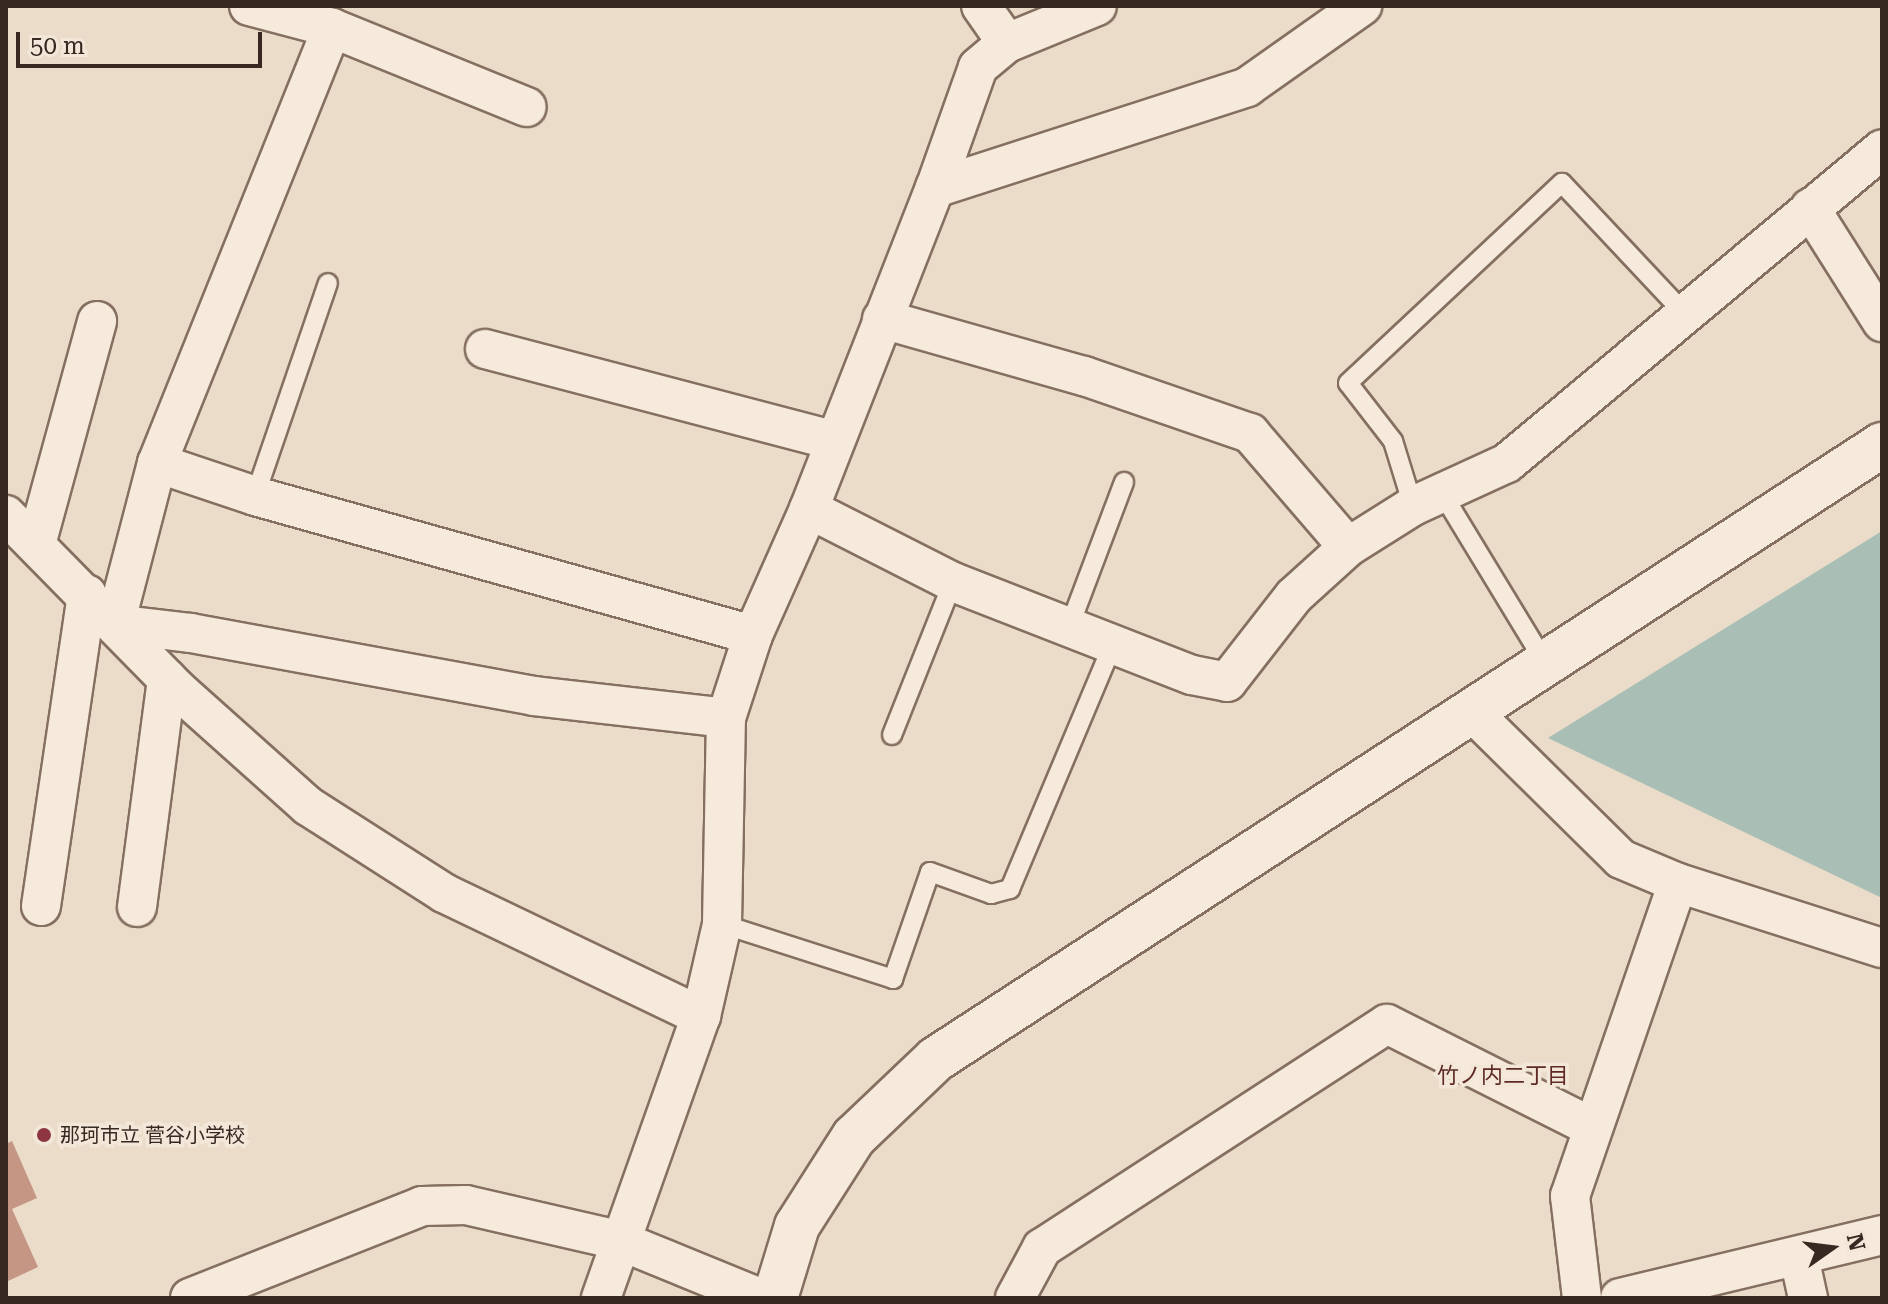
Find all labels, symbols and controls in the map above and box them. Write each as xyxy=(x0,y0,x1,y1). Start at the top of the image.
scale bar xyxy=(20,16,266,66)
text: 50 m xyxy=(30,32,85,60)
district label: 竹ノ内二丁目 xyxy=(1437,1063,1569,1089)
place label: 那珂市立 菅谷小学校 xyxy=(60,1123,245,1147)
marker: 那珂市立 菅谷小学校 xyxy=(35,1126,53,1144)
north arrow xyxy=(1792,1208,1872,1288)
text: N xyxy=(1842,1231,1870,1253)

